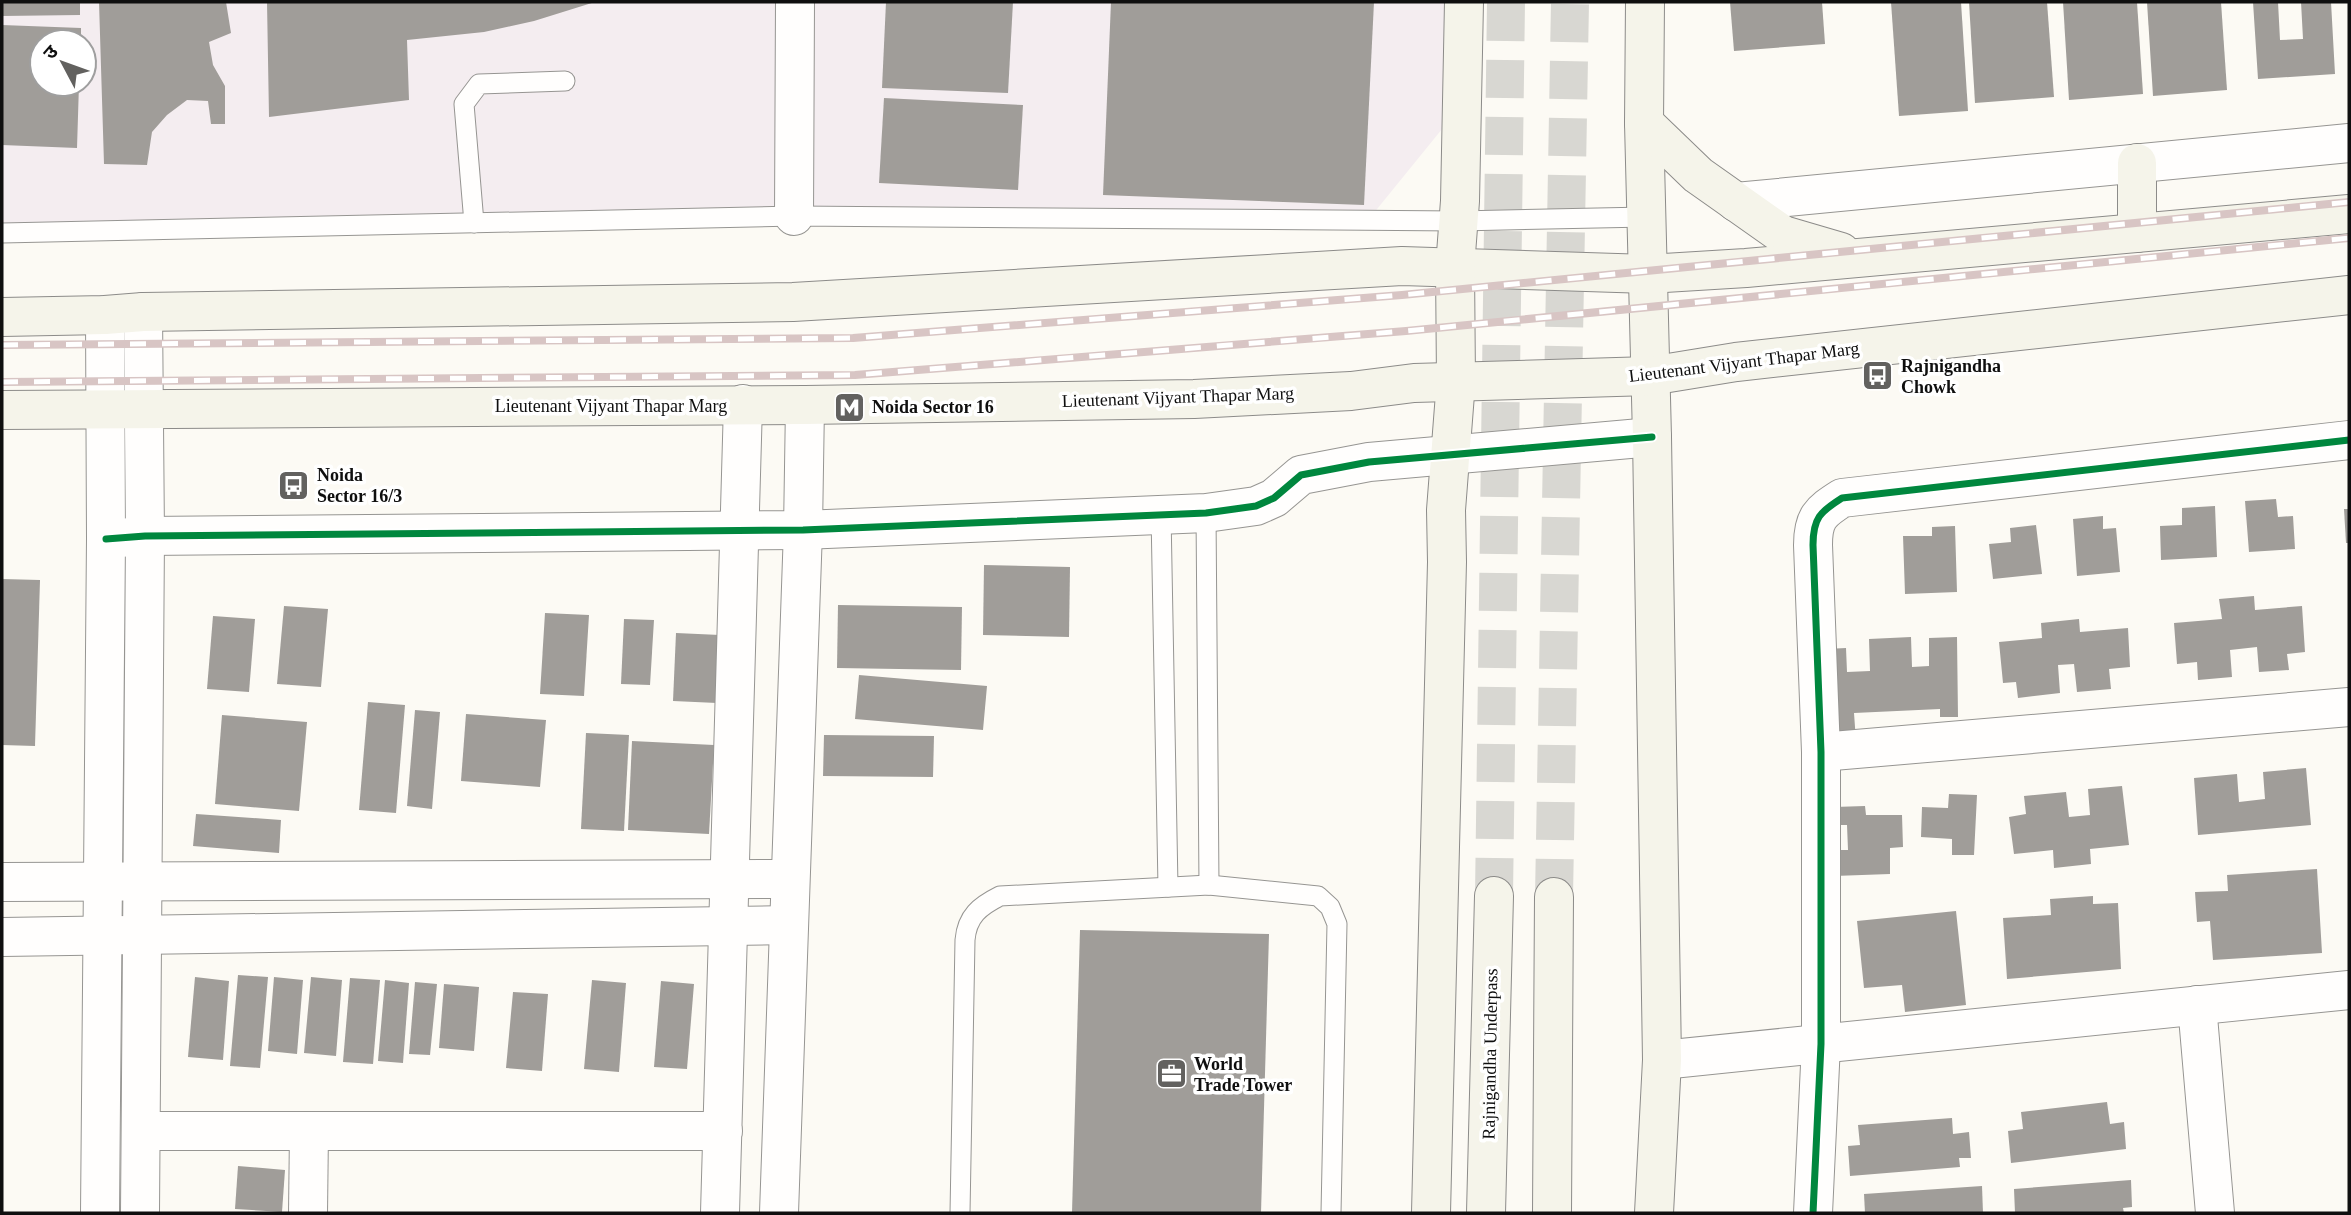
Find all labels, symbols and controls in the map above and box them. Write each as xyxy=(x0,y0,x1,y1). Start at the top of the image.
north arrow xyxy=(28,28,98,98)
text: उ xyxy=(39,40,63,63)
street label: Lieutenant Vijyant Thapar Marg xyxy=(1627,338,1861,386)
place label: Rajnigandha Chowk xyxy=(1901,356,2001,397)
bus stop icon: Rajnigandha Chowk xyxy=(1861,359,1895,393)
street label: Lieutenant Vijyant Thapar Marg xyxy=(1062,383,1294,411)
metro station icon: Noida Sector 16 xyxy=(832,390,866,424)
street label: Lieutenant Vijyant Thapar Marg xyxy=(495,396,727,416)
place label: Noida Sector 16 xyxy=(872,397,994,417)
place label: Noida Sector 16/3 xyxy=(317,465,402,506)
bus stop icon: Noida Sector 16/3 xyxy=(277,468,311,502)
street label: Rajnigandha Underpass xyxy=(1479,968,1501,1140)
place label: World Trade Tower xyxy=(1194,1054,1292,1095)
office icon: World Trade Tower xyxy=(1154,1057,1188,1091)

